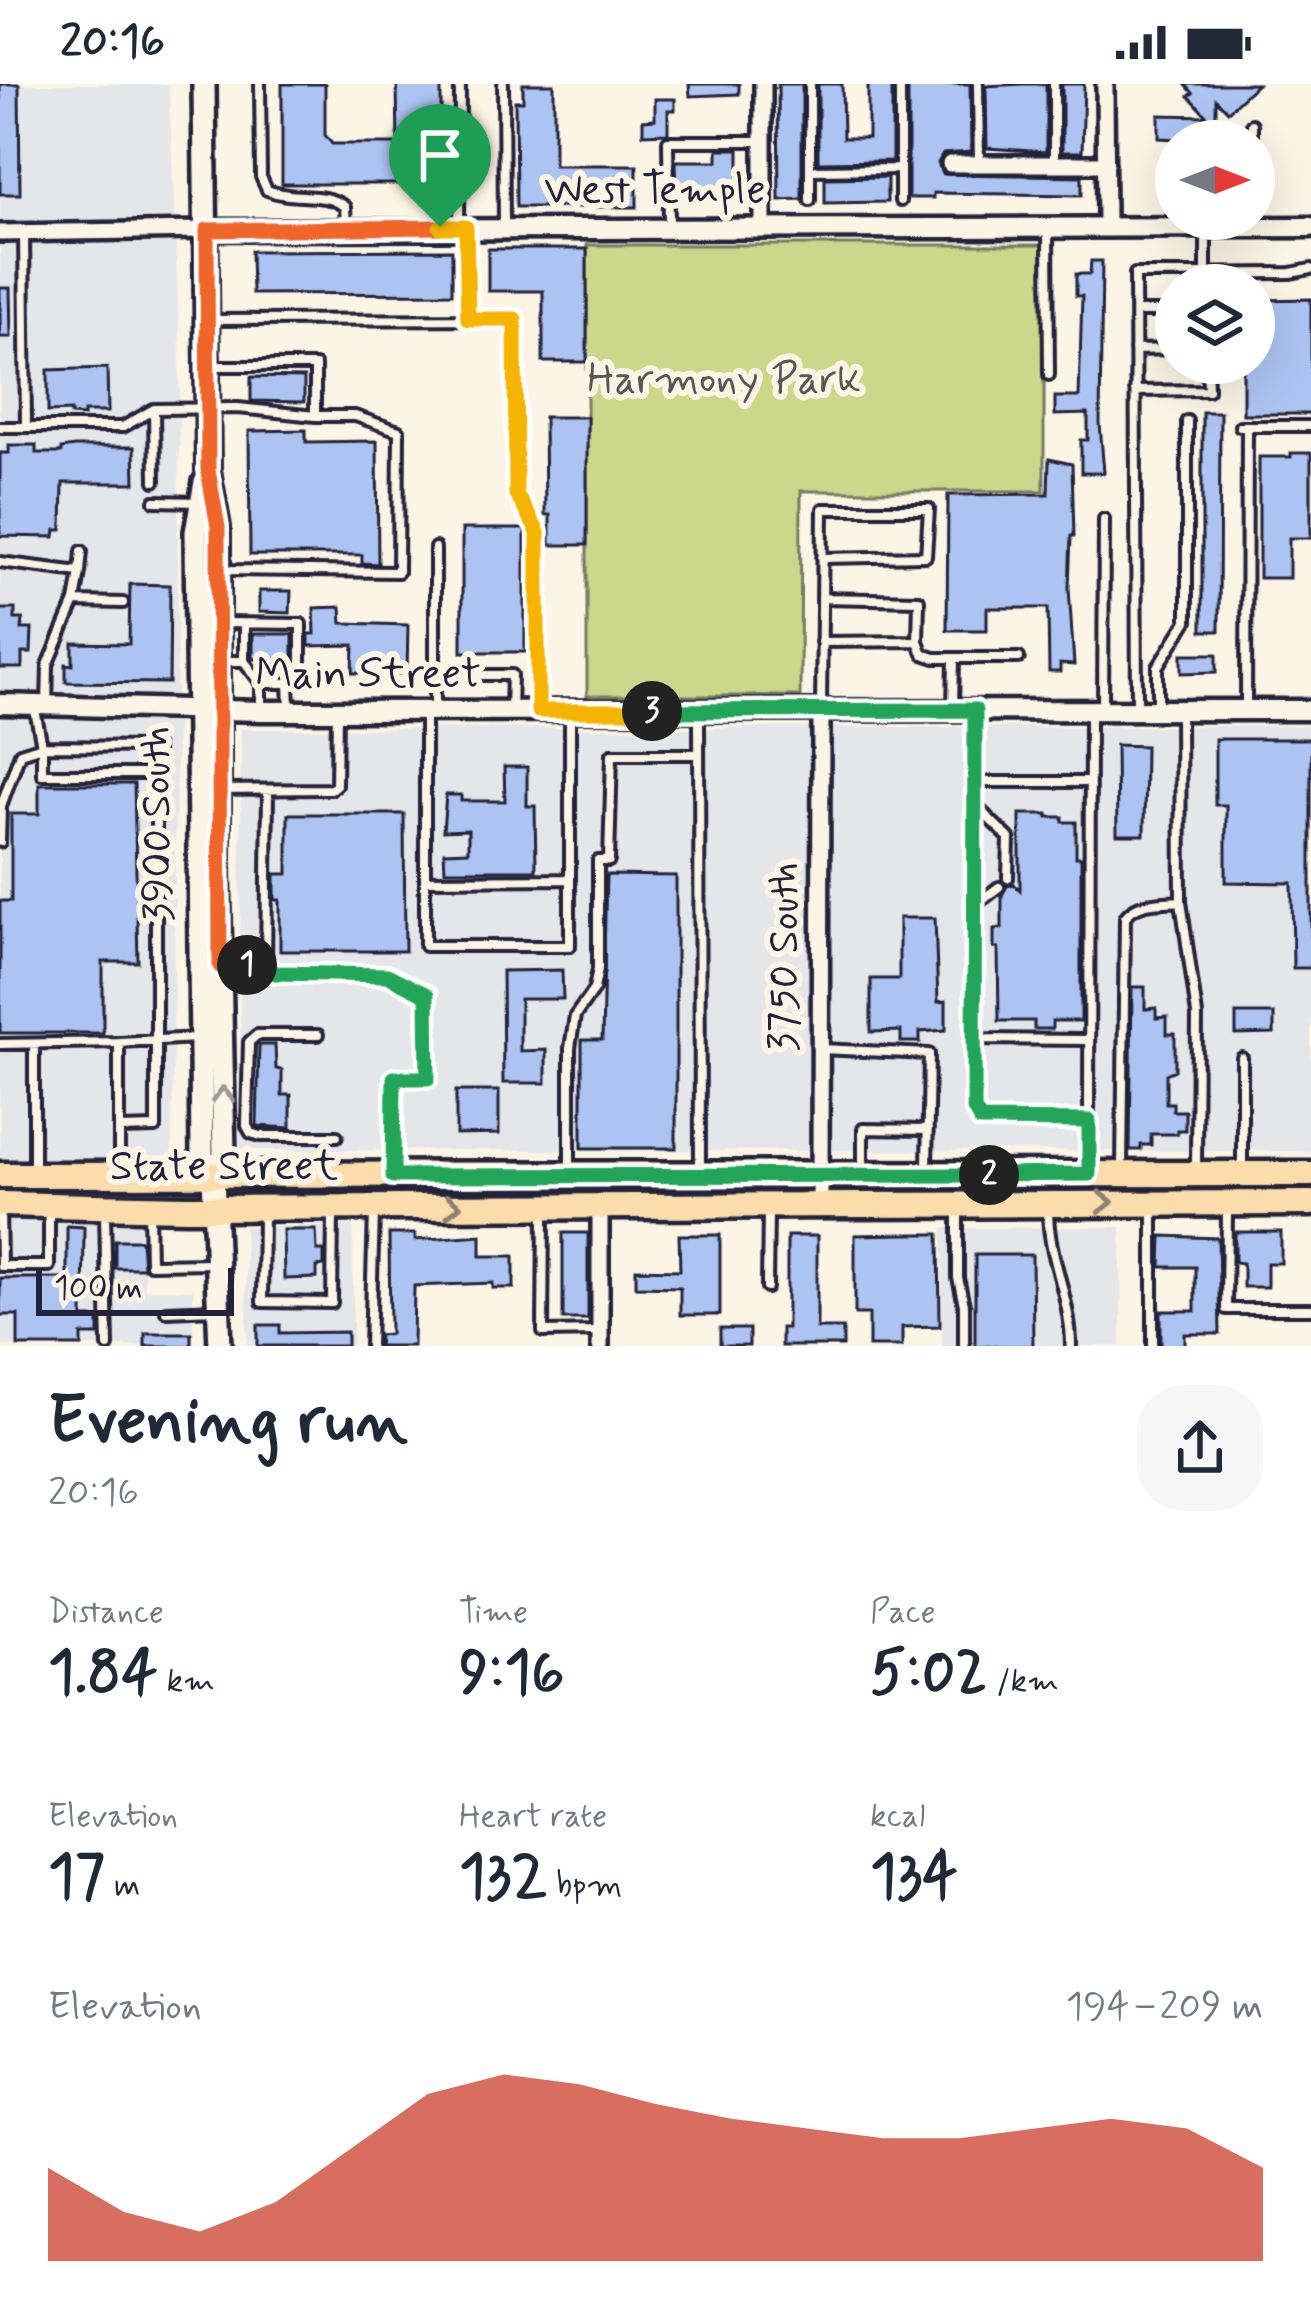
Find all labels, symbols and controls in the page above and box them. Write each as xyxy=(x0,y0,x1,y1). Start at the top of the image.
text: 20:16 xyxy=(60,13,165,72)
pin xyxy=(389,104,491,227)
north arrow xyxy=(1155,120,1275,240)
map controls xyxy=(1155,120,1275,384)
icon: arrive xyxy=(407,122,473,188)
street label: West Temple xyxy=(544,164,766,219)
button: layers xyxy=(1155,264,1275,384)
park label: Harmony Park xyxy=(587,353,861,408)
street label: Main Street xyxy=(255,648,481,703)
pin: 3 xyxy=(622,681,682,741)
text: 3 xyxy=(645,689,659,733)
street label: 3900 South xyxy=(129,726,187,922)
street label: 3750 South xyxy=(758,862,813,1052)
pin: 1 xyxy=(217,935,277,995)
text: 1 xyxy=(240,943,254,987)
one-way arrow xyxy=(210,1085,236,1104)
street label: State Street xyxy=(110,1140,338,1195)
pin: 2 xyxy=(959,1145,1019,1205)
text: 2 xyxy=(981,1153,997,1197)
one-way arrow xyxy=(1097,1189,1115,1215)
one-way arrow xyxy=(444,1193,463,1219)
scale bar xyxy=(36,1262,234,1315)
text: 100 m xyxy=(54,1267,143,1311)
text: Evening run xyxy=(48,1380,408,1466)
button: share xyxy=(1137,1385,1263,1511)
text: 20:16 xyxy=(48,1468,139,1519)
text: Distance xyxy=(48,1591,164,1635)
text: Time xyxy=(459,1591,528,1635)
text: Pace xyxy=(870,1591,936,1635)
text: 1.84 xyxy=(48,1635,158,1714)
text: 9:16 xyxy=(459,1635,564,1714)
text: 5:02 xyxy=(870,1635,987,1714)
text: km xyxy=(158,1660,215,1704)
text: /km xyxy=(987,1660,1059,1704)
text: Elevation xyxy=(48,1795,178,1839)
text: Heart rate xyxy=(459,1795,607,1839)
text: kcal xyxy=(870,1795,925,1839)
text: 17 xyxy=(48,1839,105,1918)
text: 132 xyxy=(459,1839,547,1918)
text: 134 xyxy=(870,1839,958,1918)
text: m xyxy=(105,1864,140,1908)
text: bpm xyxy=(547,1864,622,1908)
text: Elevation xyxy=(48,1982,202,2033)
text: 194–209 m xyxy=(1066,1982,1263,2033)

